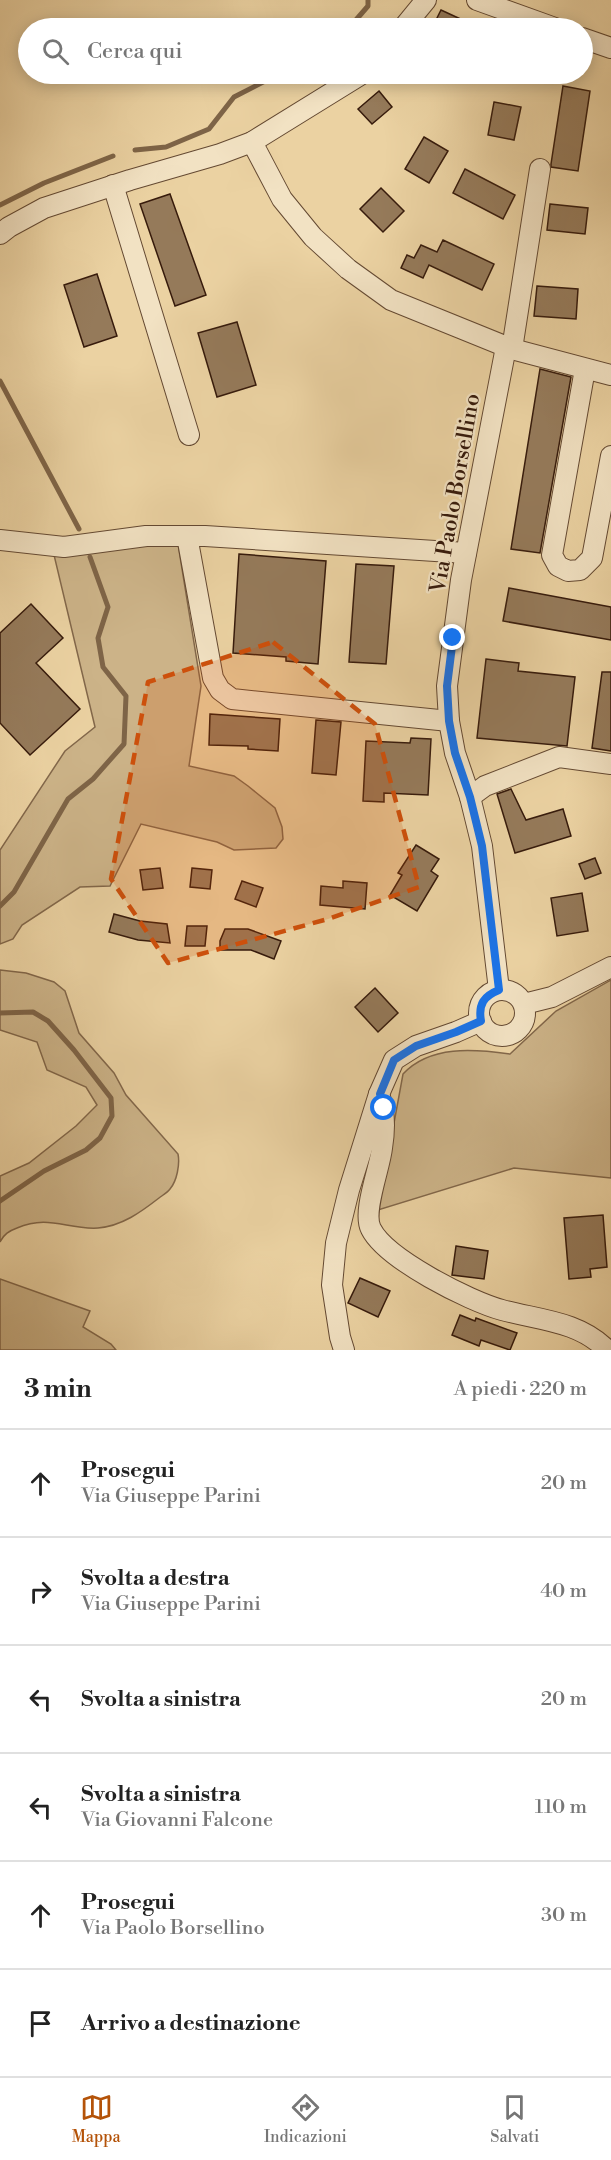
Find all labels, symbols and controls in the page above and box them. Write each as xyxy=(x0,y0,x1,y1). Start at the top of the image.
search box xyxy=(18,18,593,84)
icon: search xyxy=(39,35,72,68)
text: Cerca qui xyxy=(87,38,183,65)
street label: Via Paolo Borsellino xyxy=(424,391,486,596)
route end xyxy=(439,624,465,650)
route start xyxy=(370,1094,396,1120)
text: 3 min xyxy=(24,1373,92,1405)
text: A piedi · 220 m xyxy=(454,1377,587,1402)
text: Prosegui xyxy=(81,1457,175,1484)
icon: ahead xyxy=(24,1467,57,1500)
text: 20 m xyxy=(541,1471,587,1496)
text: Via Giuseppe Parini xyxy=(81,1484,261,1509)
text: Svolta a destra xyxy=(81,1565,230,1592)
icon: right xyxy=(24,1575,57,1608)
text: 40 m xyxy=(540,1579,587,1604)
text: Via Giuseppe Parini xyxy=(81,1592,261,1617)
icon: left xyxy=(24,1683,57,1716)
text: Svolta a sinistra xyxy=(81,1686,241,1713)
text: 20 m xyxy=(541,1687,587,1712)
text: Svolta a sinistra xyxy=(81,1781,241,1808)
icon: left xyxy=(24,1791,57,1824)
text: 110 m xyxy=(535,1795,587,1820)
text: Via Giovanni Falcone xyxy=(81,1808,273,1833)
text: Prosegui xyxy=(81,1889,175,1916)
icon: ahead xyxy=(24,1899,57,1932)
text: 30 m xyxy=(541,1903,587,1928)
text: Via Paolo Borsellino xyxy=(81,1916,265,1941)
icon: arrive xyxy=(24,2007,57,2040)
text: Arrivo a destinazione xyxy=(81,2010,301,2037)
tab: Mappa xyxy=(72,2091,121,2147)
tab: Indicazioni xyxy=(264,2091,347,2147)
tab: Salvati xyxy=(490,2091,539,2147)

